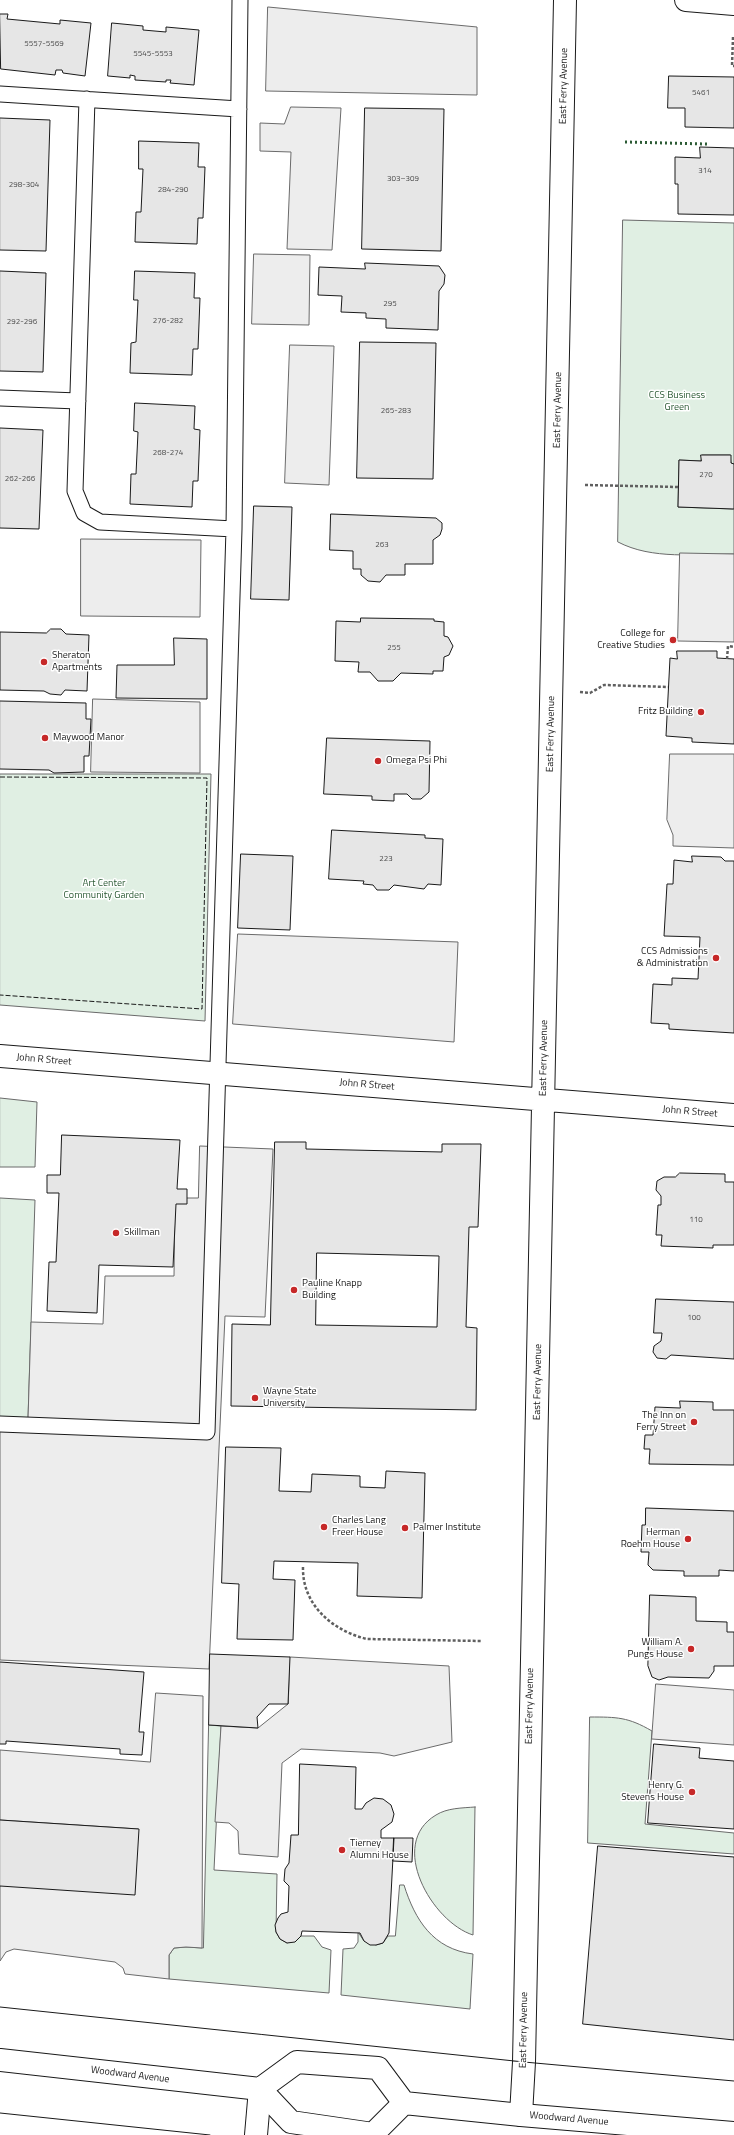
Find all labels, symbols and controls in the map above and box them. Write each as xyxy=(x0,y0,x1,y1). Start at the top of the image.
house number: 5557-5569 xyxy=(24,39,64,49)
street label: East Ferry Avenue xyxy=(557,48,571,124)
house number: 5545-5553 xyxy=(133,49,173,59)
house number: 5461 xyxy=(692,88,710,98)
house number: 314 xyxy=(698,166,712,176)
house number: 303–309 xyxy=(387,174,419,184)
house number: 298-304 xyxy=(9,180,39,190)
house number: 284-290 xyxy=(158,185,188,195)
house number: 295 xyxy=(383,299,397,309)
house number: 276-282 xyxy=(153,316,183,326)
house number: 292-296 xyxy=(7,317,37,327)
street label: East Ferry Avenue xyxy=(551,372,565,448)
park label: CCS Business Green xyxy=(649,390,705,414)
house number: 265-283 xyxy=(381,406,411,416)
house number: 268-274 xyxy=(153,448,183,458)
house number: 270 xyxy=(699,470,713,480)
house number: 262-266 xyxy=(5,474,35,484)
house number: 263 xyxy=(375,540,389,550)
place label: College for Creative Studies xyxy=(597,628,665,652)
marker: College for Creative Studies xyxy=(668,635,678,645)
house number: 255 xyxy=(387,643,401,653)
place label: Sheraton Apartments xyxy=(52,650,102,674)
marker: Sheraton Apartments xyxy=(39,657,49,667)
street label: East Ferry Avenue xyxy=(544,696,558,772)
place label: Fritz Building xyxy=(638,706,693,718)
marker: Fritz Building xyxy=(696,707,706,717)
place label: Maywood Manor xyxy=(53,732,124,744)
marker: Maywood Manor xyxy=(40,733,50,743)
place label: Omega Psi Phi xyxy=(386,755,447,767)
marker: Omega Psi Phi xyxy=(373,756,383,766)
house number: 223 xyxy=(379,854,393,864)
park label: Art Center Community Garden xyxy=(64,878,144,902)
place label: CCS Admissions & Administration xyxy=(637,946,708,970)
marker: CCS Admissions & Administration xyxy=(711,953,721,963)
street label: East Ferry Avenue xyxy=(537,1020,551,1096)
street label: John R Street xyxy=(16,1052,72,1068)
street label: John R Street xyxy=(339,1077,395,1093)
street label: John R Street xyxy=(662,1104,718,1120)
house number: 110 xyxy=(689,1215,703,1225)
place label: Skillman xyxy=(124,1227,160,1239)
marker: Skillman xyxy=(111,1228,121,1238)
place label: Pauline Knapp Building xyxy=(302,1278,362,1302)
marker: Pauline Knapp Building xyxy=(289,1285,299,1295)
house number: 100 xyxy=(687,1313,701,1323)
street label: East Ferry Avenue xyxy=(531,1344,545,1420)
place label: Wayne State University xyxy=(263,1386,317,1410)
marker: Wayne State University xyxy=(250,1393,260,1403)
place label: The Inn on Ferry Street xyxy=(636,1410,686,1434)
marker: The Inn on Ferry Street xyxy=(689,1417,699,1427)
place label: Charles Lang Freer House xyxy=(332,1515,386,1538)
marker: Charles Lang Freer House xyxy=(319,1522,329,1532)
place label: Palmer Institute xyxy=(413,1522,481,1534)
marker: Palmer Institute xyxy=(400,1523,410,1533)
place label: Herman Roehm House xyxy=(621,1527,680,1550)
marker: Herman Roehm House xyxy=(683,1534,693,1544)
place label: William A. Pungs House xyxy=(627,1637,683,1660)
marker: William A. Pungs House xyxy=(686,1644,696,1654)
street label: East Ferry Avenue xyxy=(523,1668,537,1744)
place label: Henry G. Stevens House xyxy=(621,1780,684,1804)
marker: Henry G. Stevens House xyxy=(687,1787,697,1797)
place label: Tierney Alumni House xyxy=(350,1838,409,1862)
marker: Tierney Alumni House xyxy=(337,1845,347,1855)
street label: East Ferry Avenue xyxy=(517,1992,531,2068)
street label: Woodward Avenue xyxy=(90,2064,170,2086)
street label: Woodward Avenue xyxy=(529,2110,609,2128)

